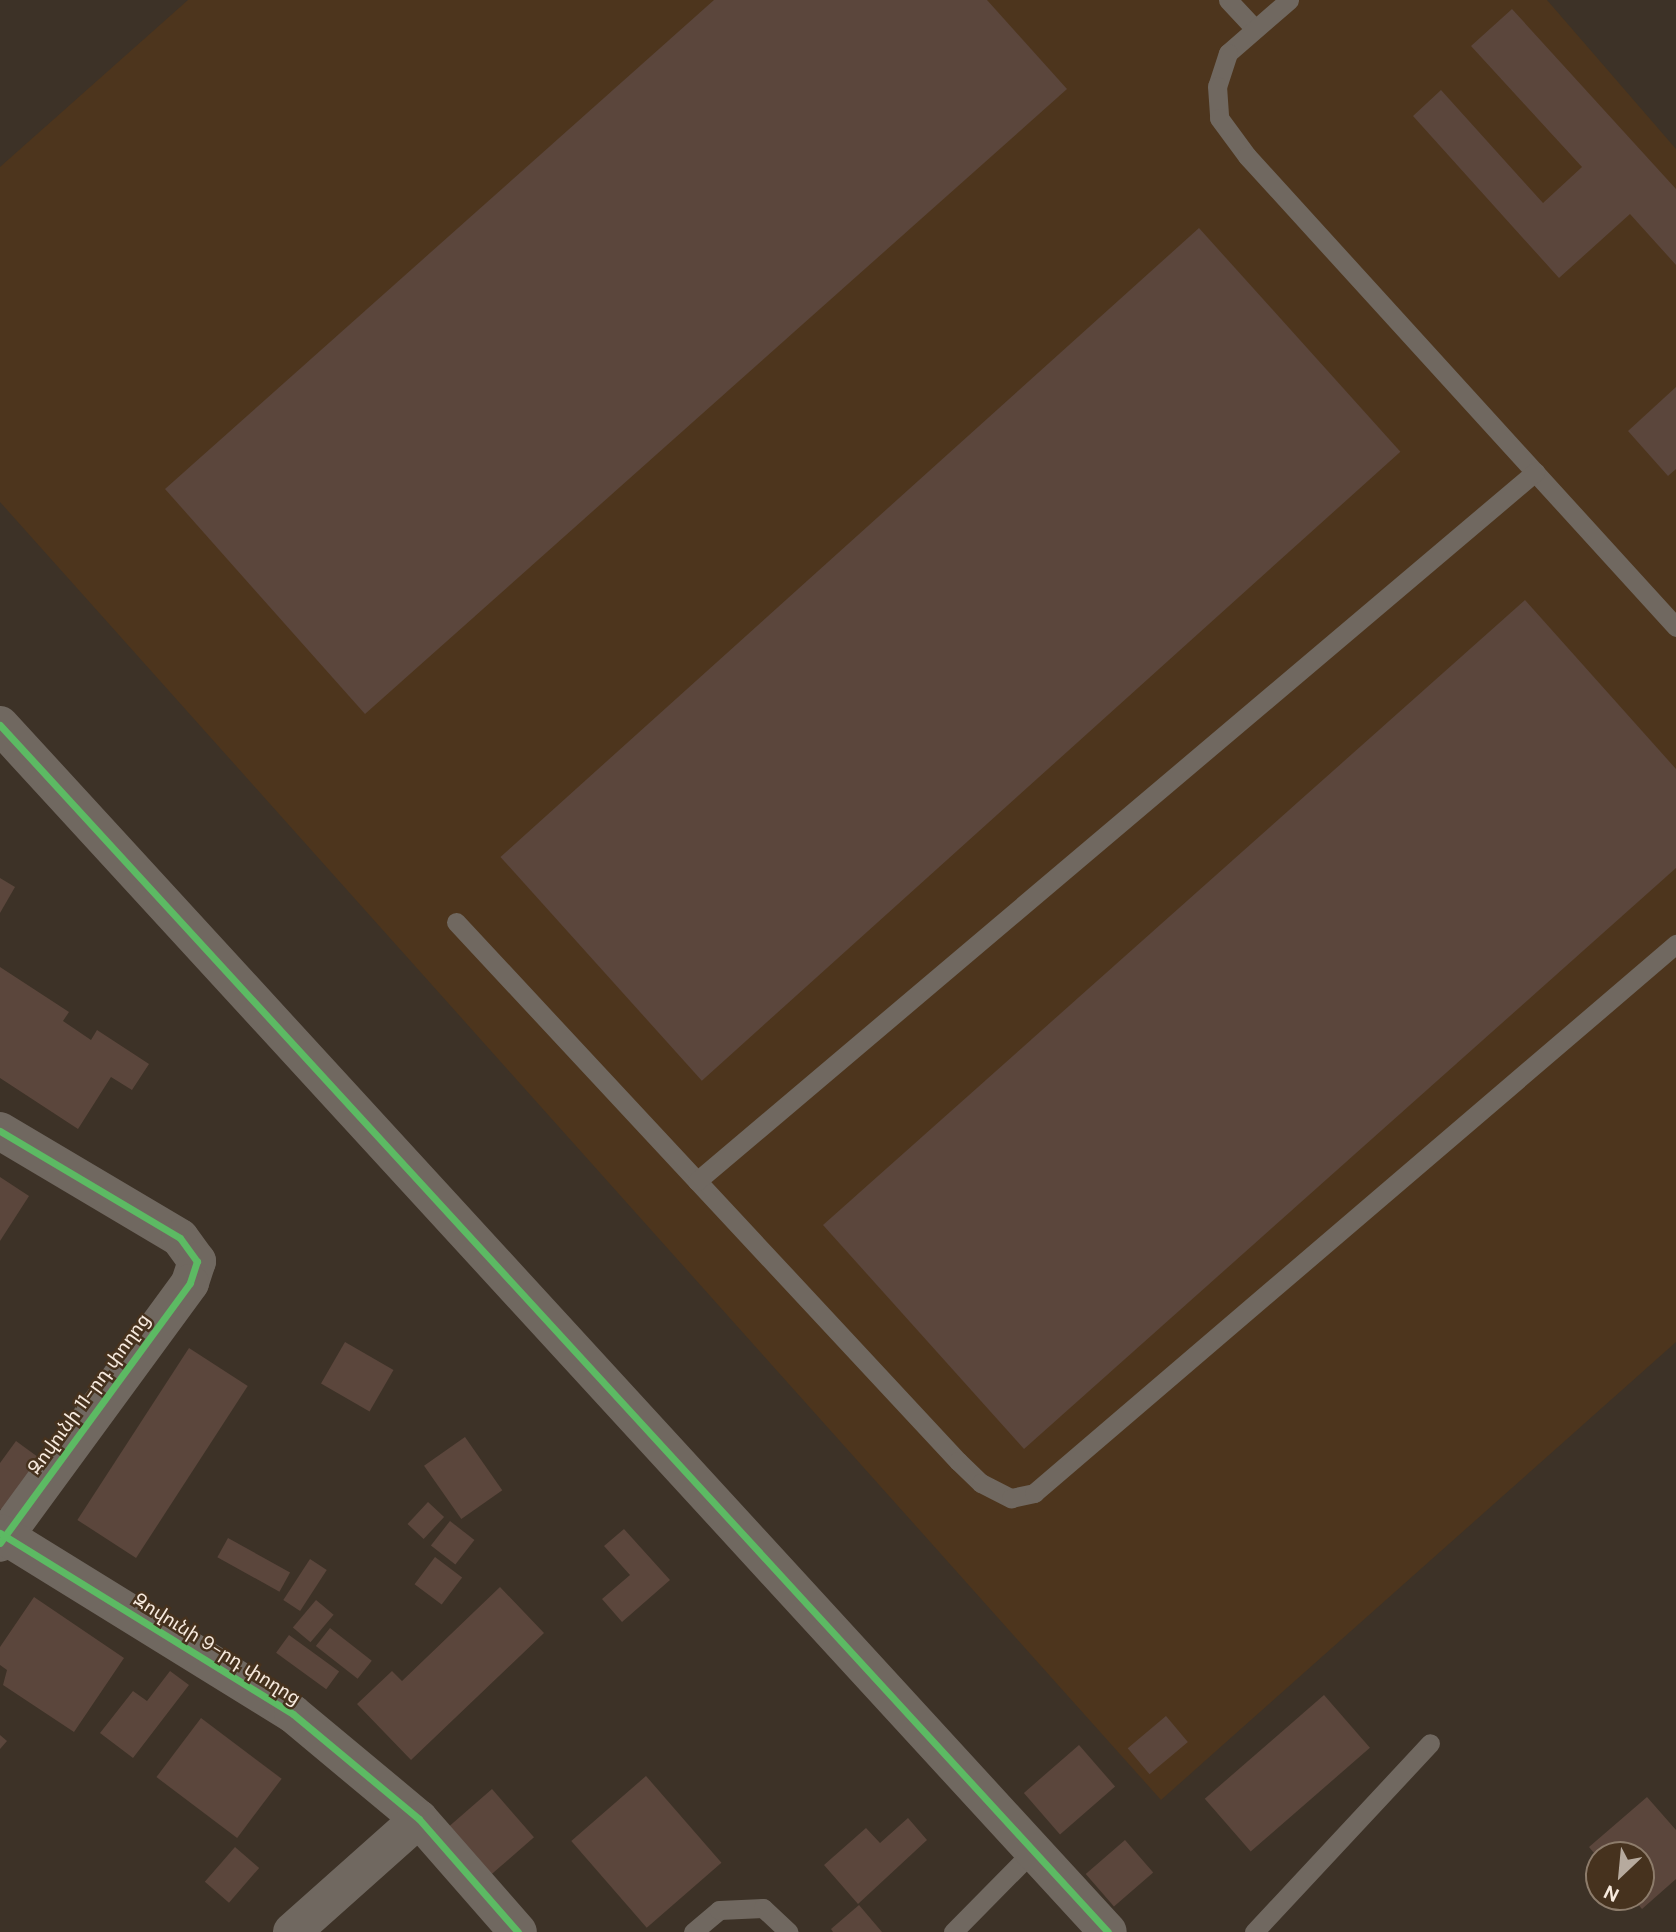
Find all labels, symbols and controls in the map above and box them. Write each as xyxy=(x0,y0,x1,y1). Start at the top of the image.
street label: Զովունի 11-րդ փողոց xyxy=(23,1309,155,1479)
street label: Զովունի 9-րդ փողոց xyxy=(129,1588,305,1710)
north arrow xyxy=(1585,1841,1655,1911)
text: N xyxy=(1600,1879,1623,1908)

